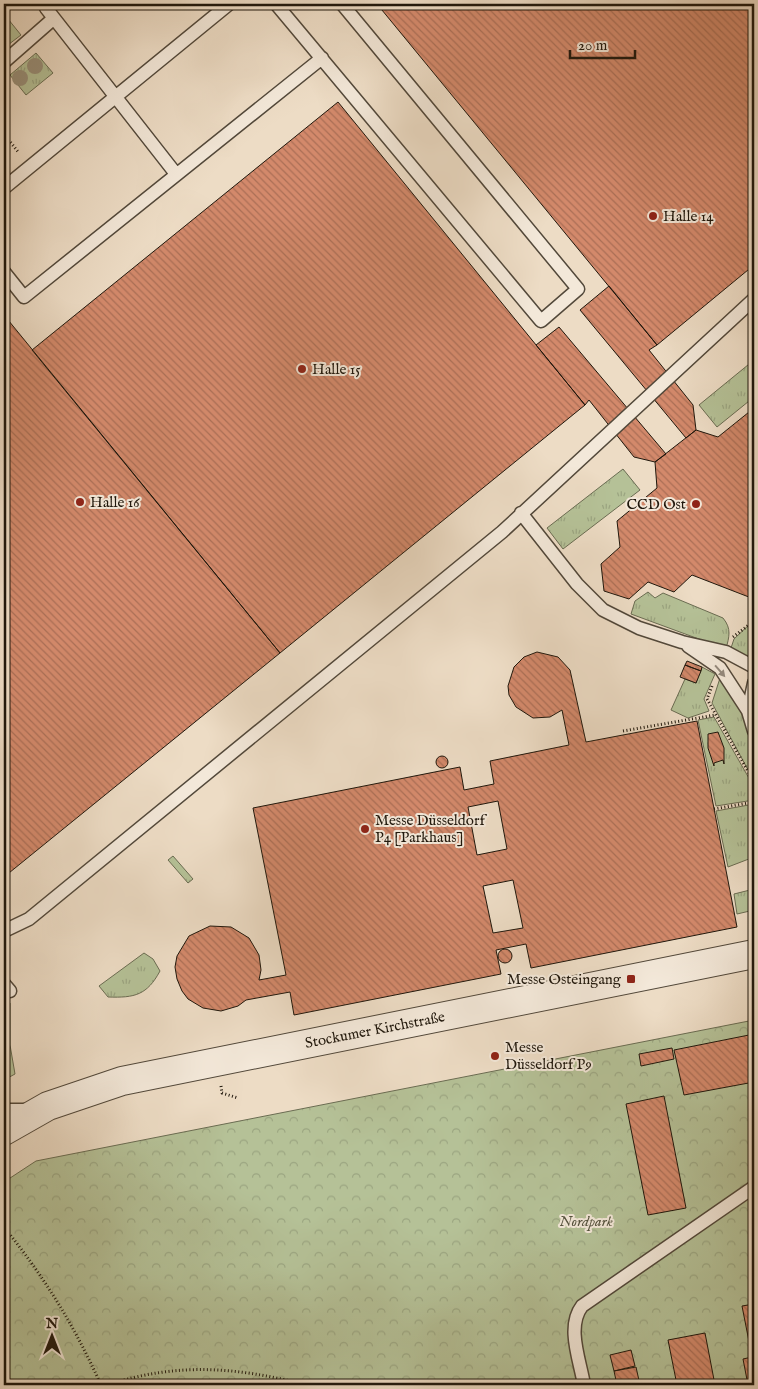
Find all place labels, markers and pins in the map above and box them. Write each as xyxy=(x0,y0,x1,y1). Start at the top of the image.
place label: Halle 14 xyxy=(663,207,714,226)
marker: Halle 14 xyxy=(647,210,659,222)
place label: Halle 15 xyxy=(312,360,361,379)
marker: Halle 15 xyxy=(296,363,308,375)
place label: Halle 16 xyxy=(90,493,140,512)
place label: CCD Ost xyxy=(626,495,686,514)
marker: Halle 16 xyxy=(74,496,86,508)
marker: CCD Ost xyxy=(690,498,702,510)
place label: Messe Düsseldorf P4 [Parkhaus] xyxy=(375,811,487,847)
marker: Messe Düsseldorf P4 [Parkhaus] xyxy=(359,823,371,835)
place label: Messe Osteingang xyxy=(507,970,622,989)
marker: Messe Osteingang xyxy=(625,973,637,985)
place label: Messe Düsseldorf P9 xyxy=(505,1038,592,1074)
marker: Messe Düsseldorf P9 xyxy=(489,1050,501,1062)

